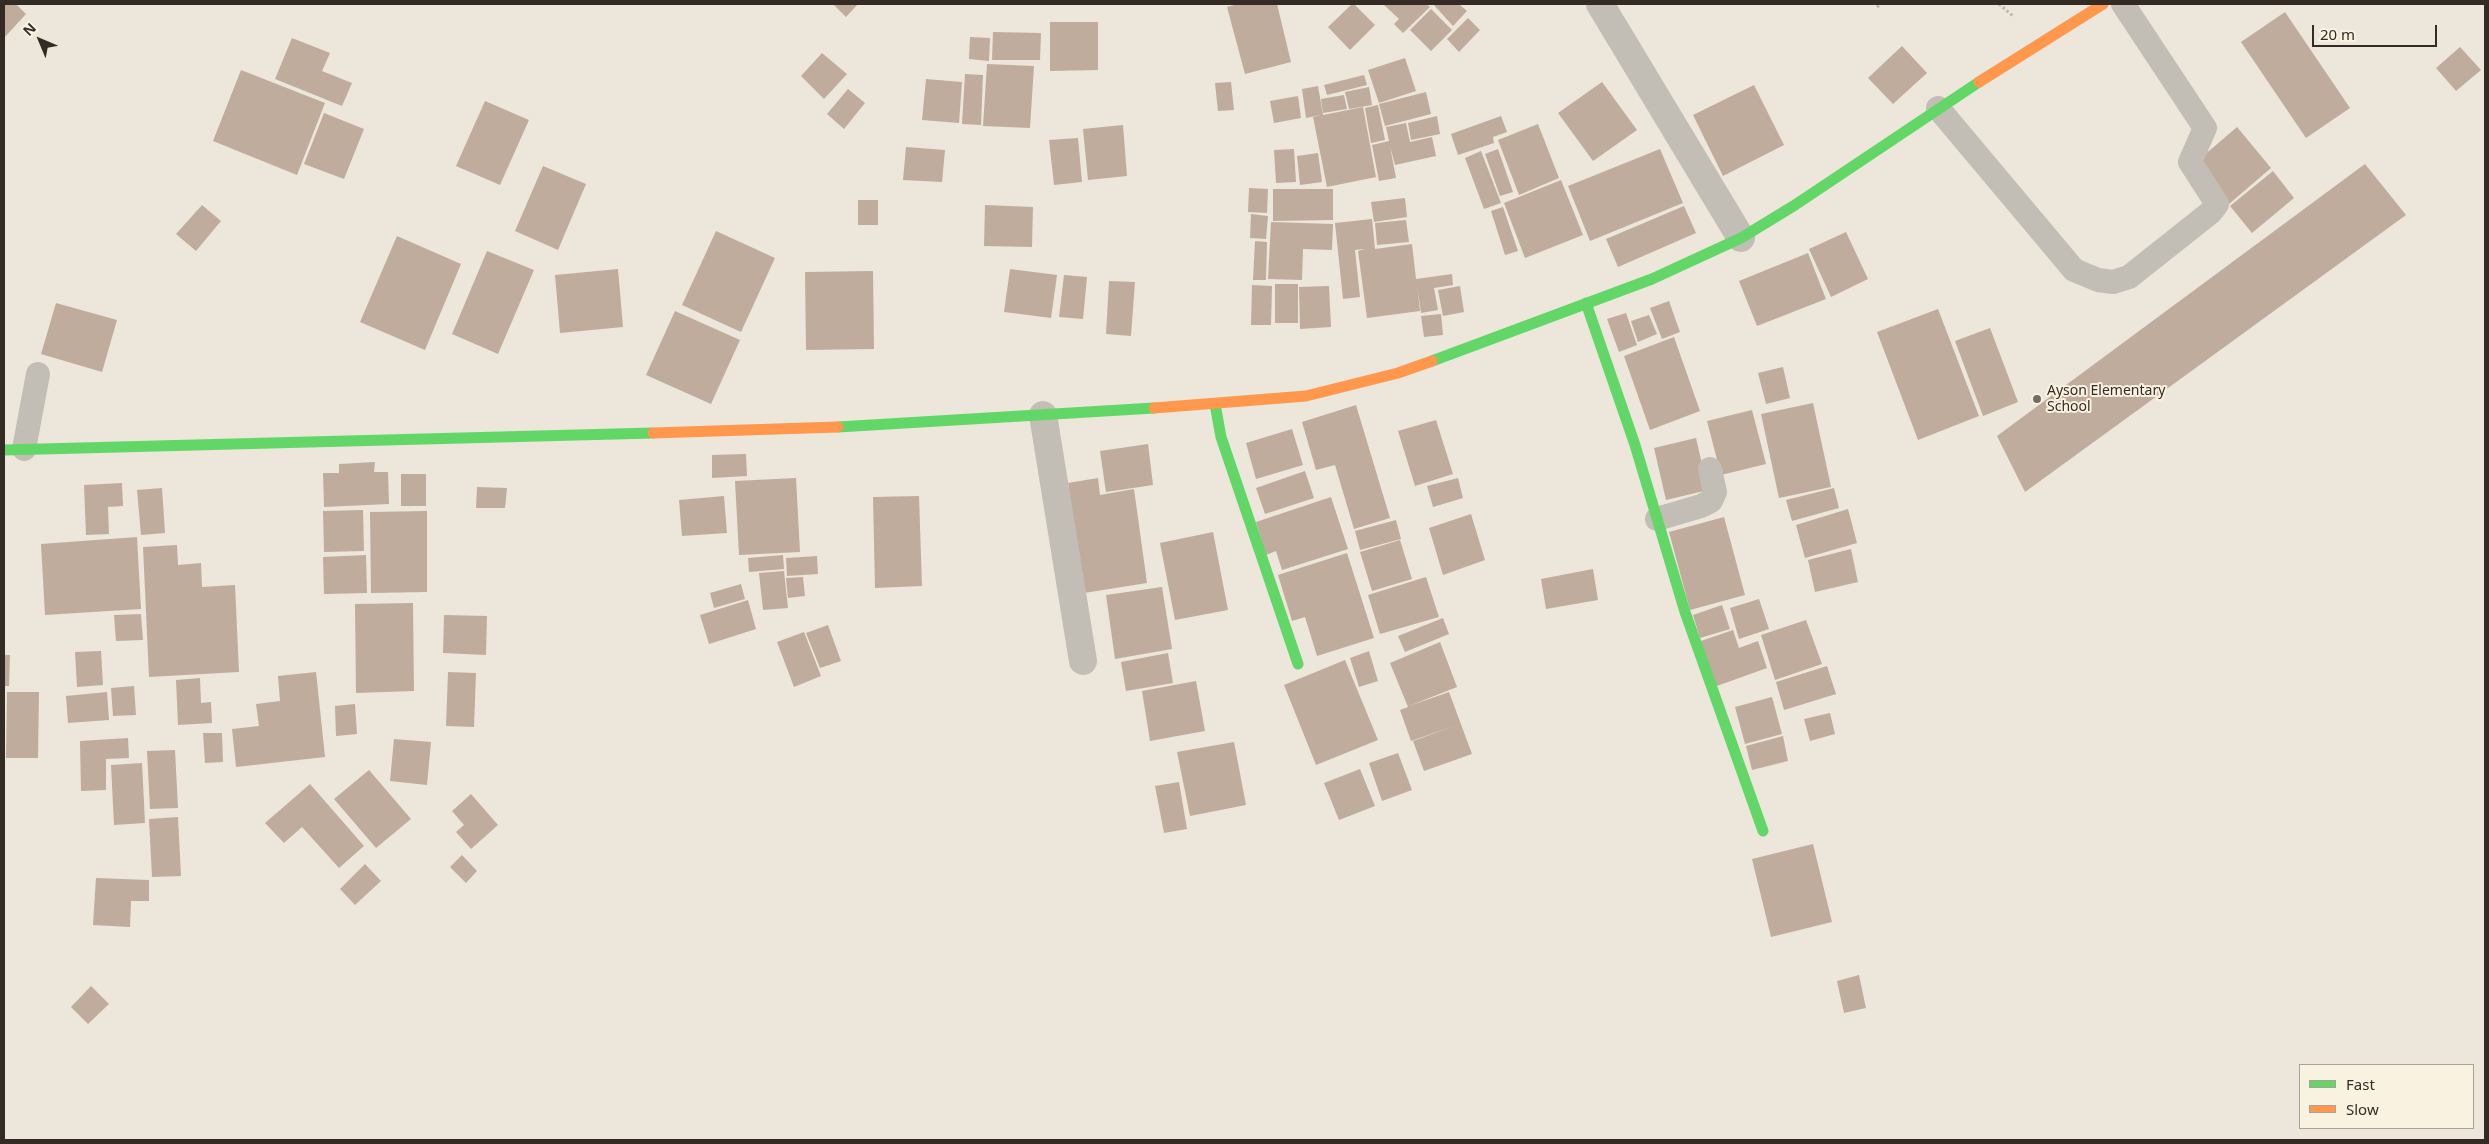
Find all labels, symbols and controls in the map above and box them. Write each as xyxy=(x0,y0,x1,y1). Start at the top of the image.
north arrow xyxy=(15,15,65,65)
scale bar xyxy=(2314,15,2439,47)
text: N xyxy=(18,18,40,40)
text: 20 m xyxy=(2320,24,2355,44)
place label: Ayson Elementary School xyxy=(2047,383,2165,416)
marker: Ayson Elementary School xyxy=(2031,393,2043,405)
legend xyxy=(2299,1064,2474,1129)
text: Fast xyxy=(2346,1074,2375,1094)
text: Slow xyxy=(2346,1099,2379,1119)

